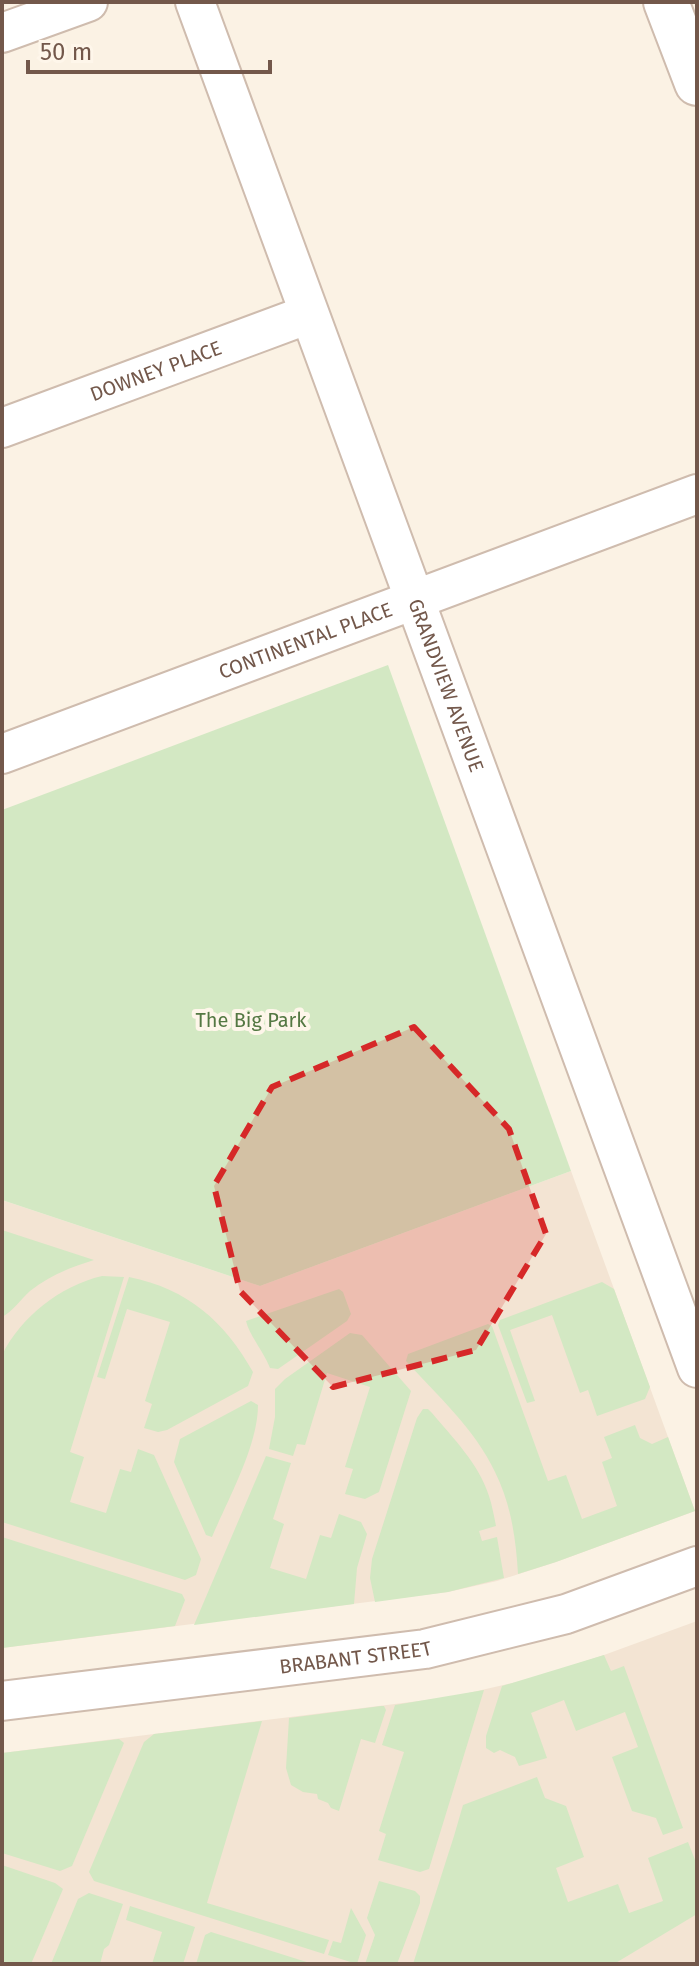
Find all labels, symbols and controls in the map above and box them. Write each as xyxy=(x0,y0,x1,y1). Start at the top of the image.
scale bar xyxy=(28,24,270,74)
text: 50 m xyxy=(40,38,92,66)
street label: DOWNEY PLACE xyxy=(87,336,225,406)
street label: GRANDVIEW AVENUE xyxy=(403,595,489,775)
street label: CONTINENTAL PLACE xyxy=(215,597,396,684)
park label: The Big Park xyxy=(195,1008,307,1032)
street label: BRABANT STREET xyxy=(278,1636,435,1679)

